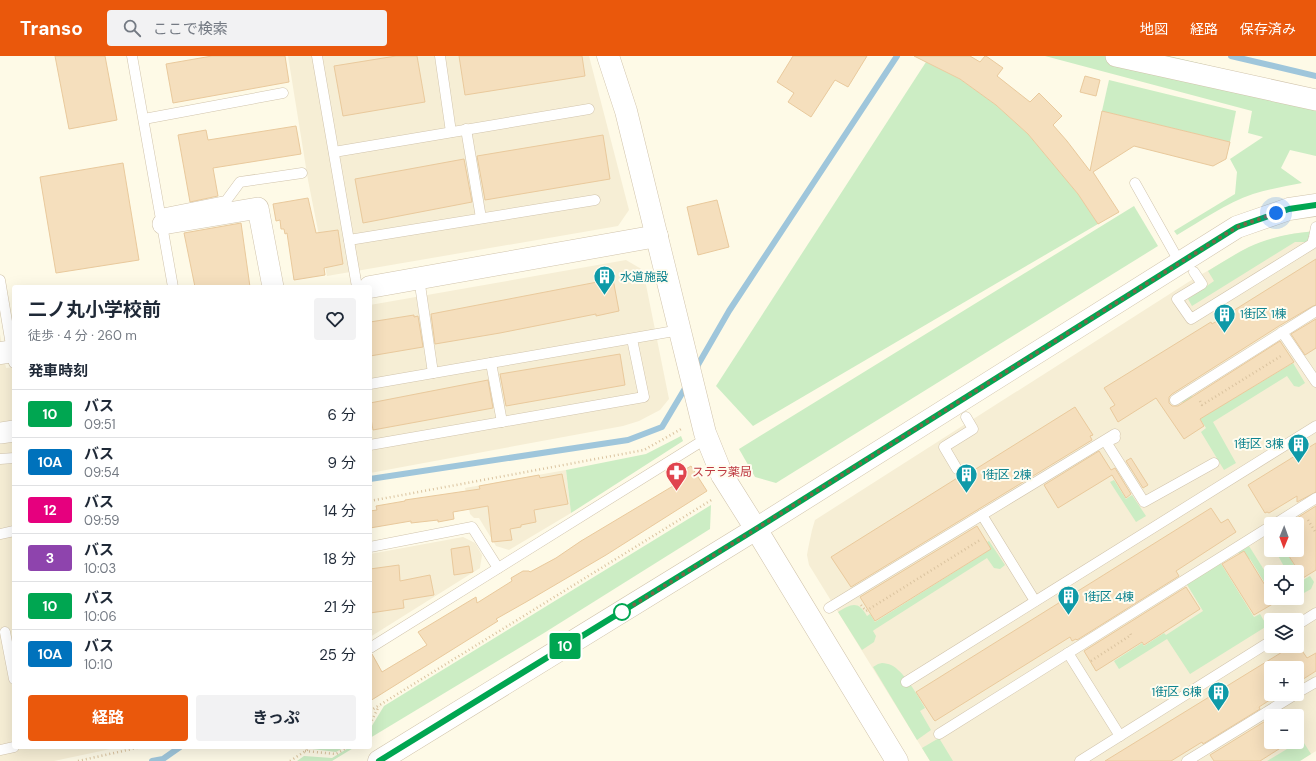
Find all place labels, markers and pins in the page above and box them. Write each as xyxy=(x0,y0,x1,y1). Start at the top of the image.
building icon: 水道施設 xyxy=(592,264,618,297)
place label: 水道施設 xyxy=(620,269,668,285)
building icon: 1街区 1棟 xyxy=(1212,301,1238,334)
place label: 1街区 1棟 xyxy=(1240,306,1287,322)
building icon: 1街区 3棟 xyxy=(1286,431,1312,464)
place label: 1街区 3棟 xyxy=(1234,436,1284,452)
pharmacy icon: ステラ薬局 xyxy=(664,459,690,492)
building icon: 1街区 2棟 xyxy=(954,462,980,495)
place label: ステラ薬局 xyxy=(692,464,752,480)
place label: 1街区 2棟 xyxy=(982,467,1032,483)
building icon: 1街区 4棟 xyxy=(1056,584,1082,617)
place label: 1街区 4棟 xyxy=(1084,589,1134,605)
unlabelled marker xyxy=(613,603,631,621)
building icon: 1街区 6棟 xyxy=(1205,679,1231,712)
place label: 1街区 6棟 xyxy=(1152,684,1202,700)

